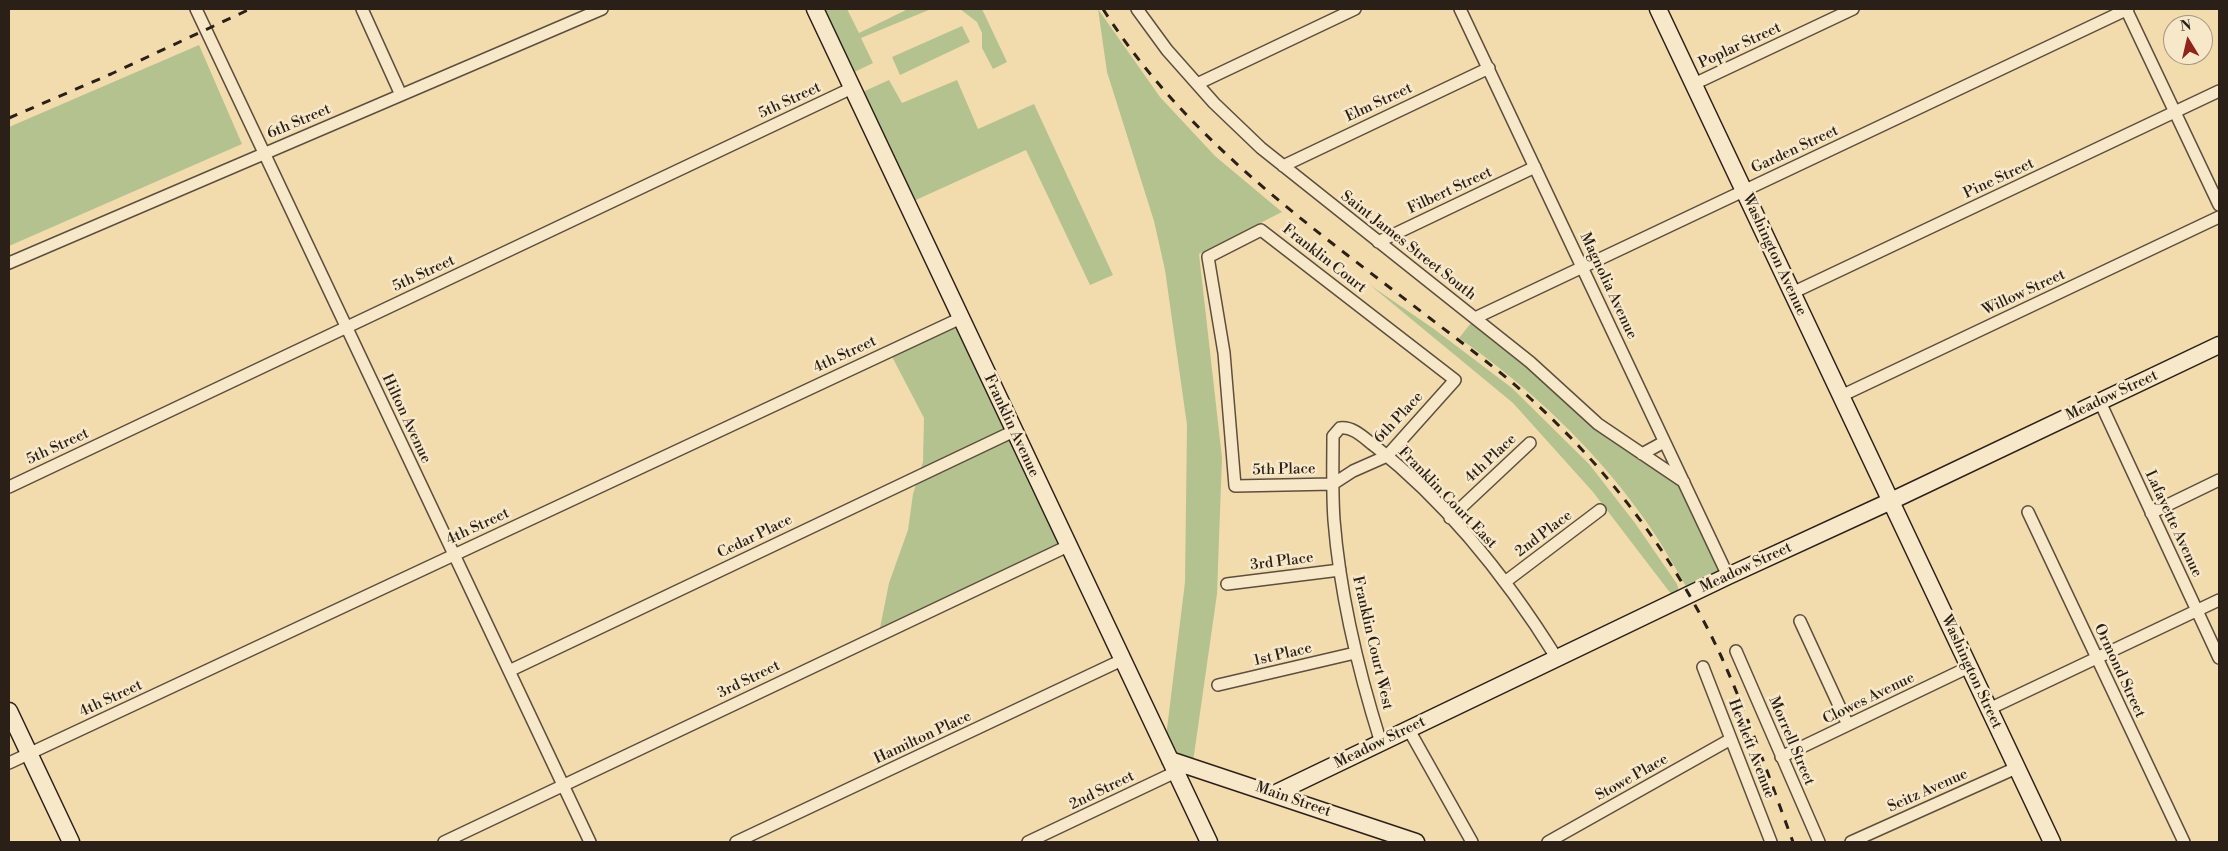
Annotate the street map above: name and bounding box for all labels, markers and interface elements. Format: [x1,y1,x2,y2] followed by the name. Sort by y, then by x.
[2163,15,2213,65] north arrow
[2179,16,2193,36] text: N
[1696,19,1784,73] street label: Poplar Street
[756,79,824,123] street label: 5th Street
[1343,80,1415,126] street label: Elm Street
[264,101,334,143] street label: 6th Street
[1749,122,1841,178] street label: Garden Street
[1961,155,2037,203] street label: Pine Street
[1405,164,1495,218] street label: Filbert Street
[1337,188,1479,304] street label: Saint James Street South
[1738,191,1810,319] street label: Washington Avenue
[1279,221,1369,297] street label: Franklin Court
[1575,230,1641,342] street label: Magnolia Avenue
[390,252,458,296] street label: 5th Street
[1980,266,2068,320] street label: Willow Street
[811,333,879,377] street label: 4th Street
[2063,367,2161,425] street label: Meadow Street
[377,371,435,467] street label: Hilton Avenue
[979,372,1043,480] street label: Franklin Avenue
[1371,388,1427,448] street label: 6th Place
[24,425,92,469] street label: 5th Street
[1462,431,1520,487] street label: 4th Place
[1394,443,1500,553] street label: Franklin Court East
[1252,460,1316,480] street label: 5th Place
[2140,468,2206,580] street label: Lafayette Avenue
[444,505,512,549] street label: 4th Street
[1512,507,1576,561] street label: 2nd Place
[715,511,795,563] street label: Cedar Place
[1697,539,1795,597] street label: Meadow Street
[1249,549,1315,575] street label: 3rd Place
[1348,574,1396,712] street label: Franklin Court West
[1937,612,2005,732] street label: Washington Street
[2089,621,2149,721] street label: Ormond Street
[1252,640,1314,670] street label: 1st Place
[715,657,783,703] street label: 3rd Street
[1820,669,1918,729] street label: Clowes Avenue
[77,677,145,721] street label: 4th Street
[1764,694,1818,788] street label: Morrell Street
[1724,697,1778,801] street label: Hewlett Avenue
[872,708,974,768] street label: Hamilton Place
[1331,713,1429,773] street label: Meadow Street
[1593,751,1671,805] street label: Stowe Place
[1885,765,1971,817] street label: Seitz Avenue
[1067,768,1137,814] street label: 2nd Street
[1253,779,1333,821] street label: Main Street

